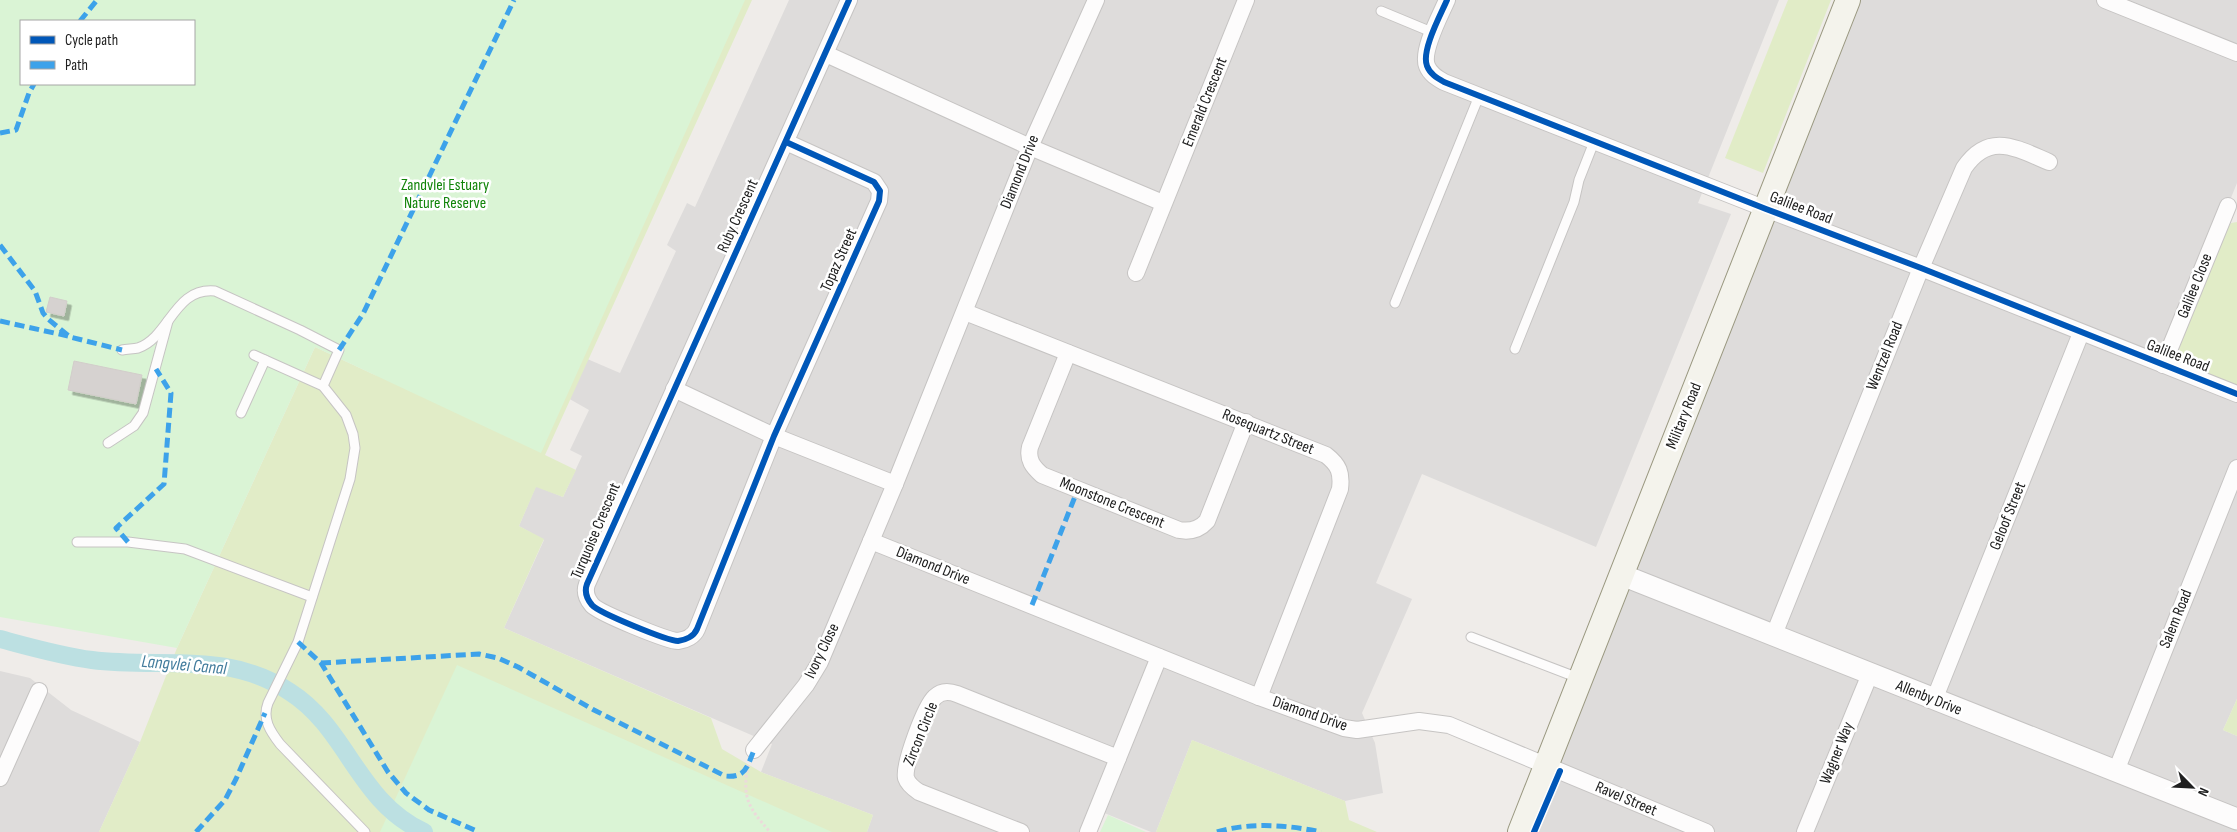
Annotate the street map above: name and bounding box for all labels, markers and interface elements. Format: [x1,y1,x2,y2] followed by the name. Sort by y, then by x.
[20,20,195,85] legend
[65,31,118,50] text: Cycle path
[1178,54,1232,150] street label: Emerald Crescent
[65,56,88,75] text: Path
[997,132,1043,212] street label: Diamond Drive
[401,176,489,213] park label: Zandvlei Estuary Nature Reserve
[713,176,763,256] street label: Ruby Crescent
[1767,187,1835,229] street label: Galilee Road
[817,225,861,294] street label: Topaz Street
[2173,251,2217,321] street label: Galilee Close
[1863,319,1907,393] street label: Wentzel Road
[2144,335,2212,377] street label: Galilee Road
[1662,380,1706,452] street label: Military Road
[1219,405,1317,459] street label: Rosequartz Street
[1057,473,1167,533] street label: Moonstone Crescent
[1986,479,2030,553] street label: Geloof Street
[567,480,625,582] street label: Turquoise Crescent
[893,543,973,589] street label: Diamond Drive
[2156,587,2196,651] street label: Salem Road
[801,620,843,682] street label: Ivory Close
[140,651,228,679] water label: Langvlei Canal
[1892,676,1965,720] street label: Allenby Drive
[1270,692,1350,736] street label: Diamond Drive
[900,699,942,769] street label: Zircon Circle
[1816,719,1858,787] street label: Wagner Way
[2167,762,2217,812] north arrow
[1592,778,1660,820] street label: Ravel Street
[2194,785,2213,799] text: N

